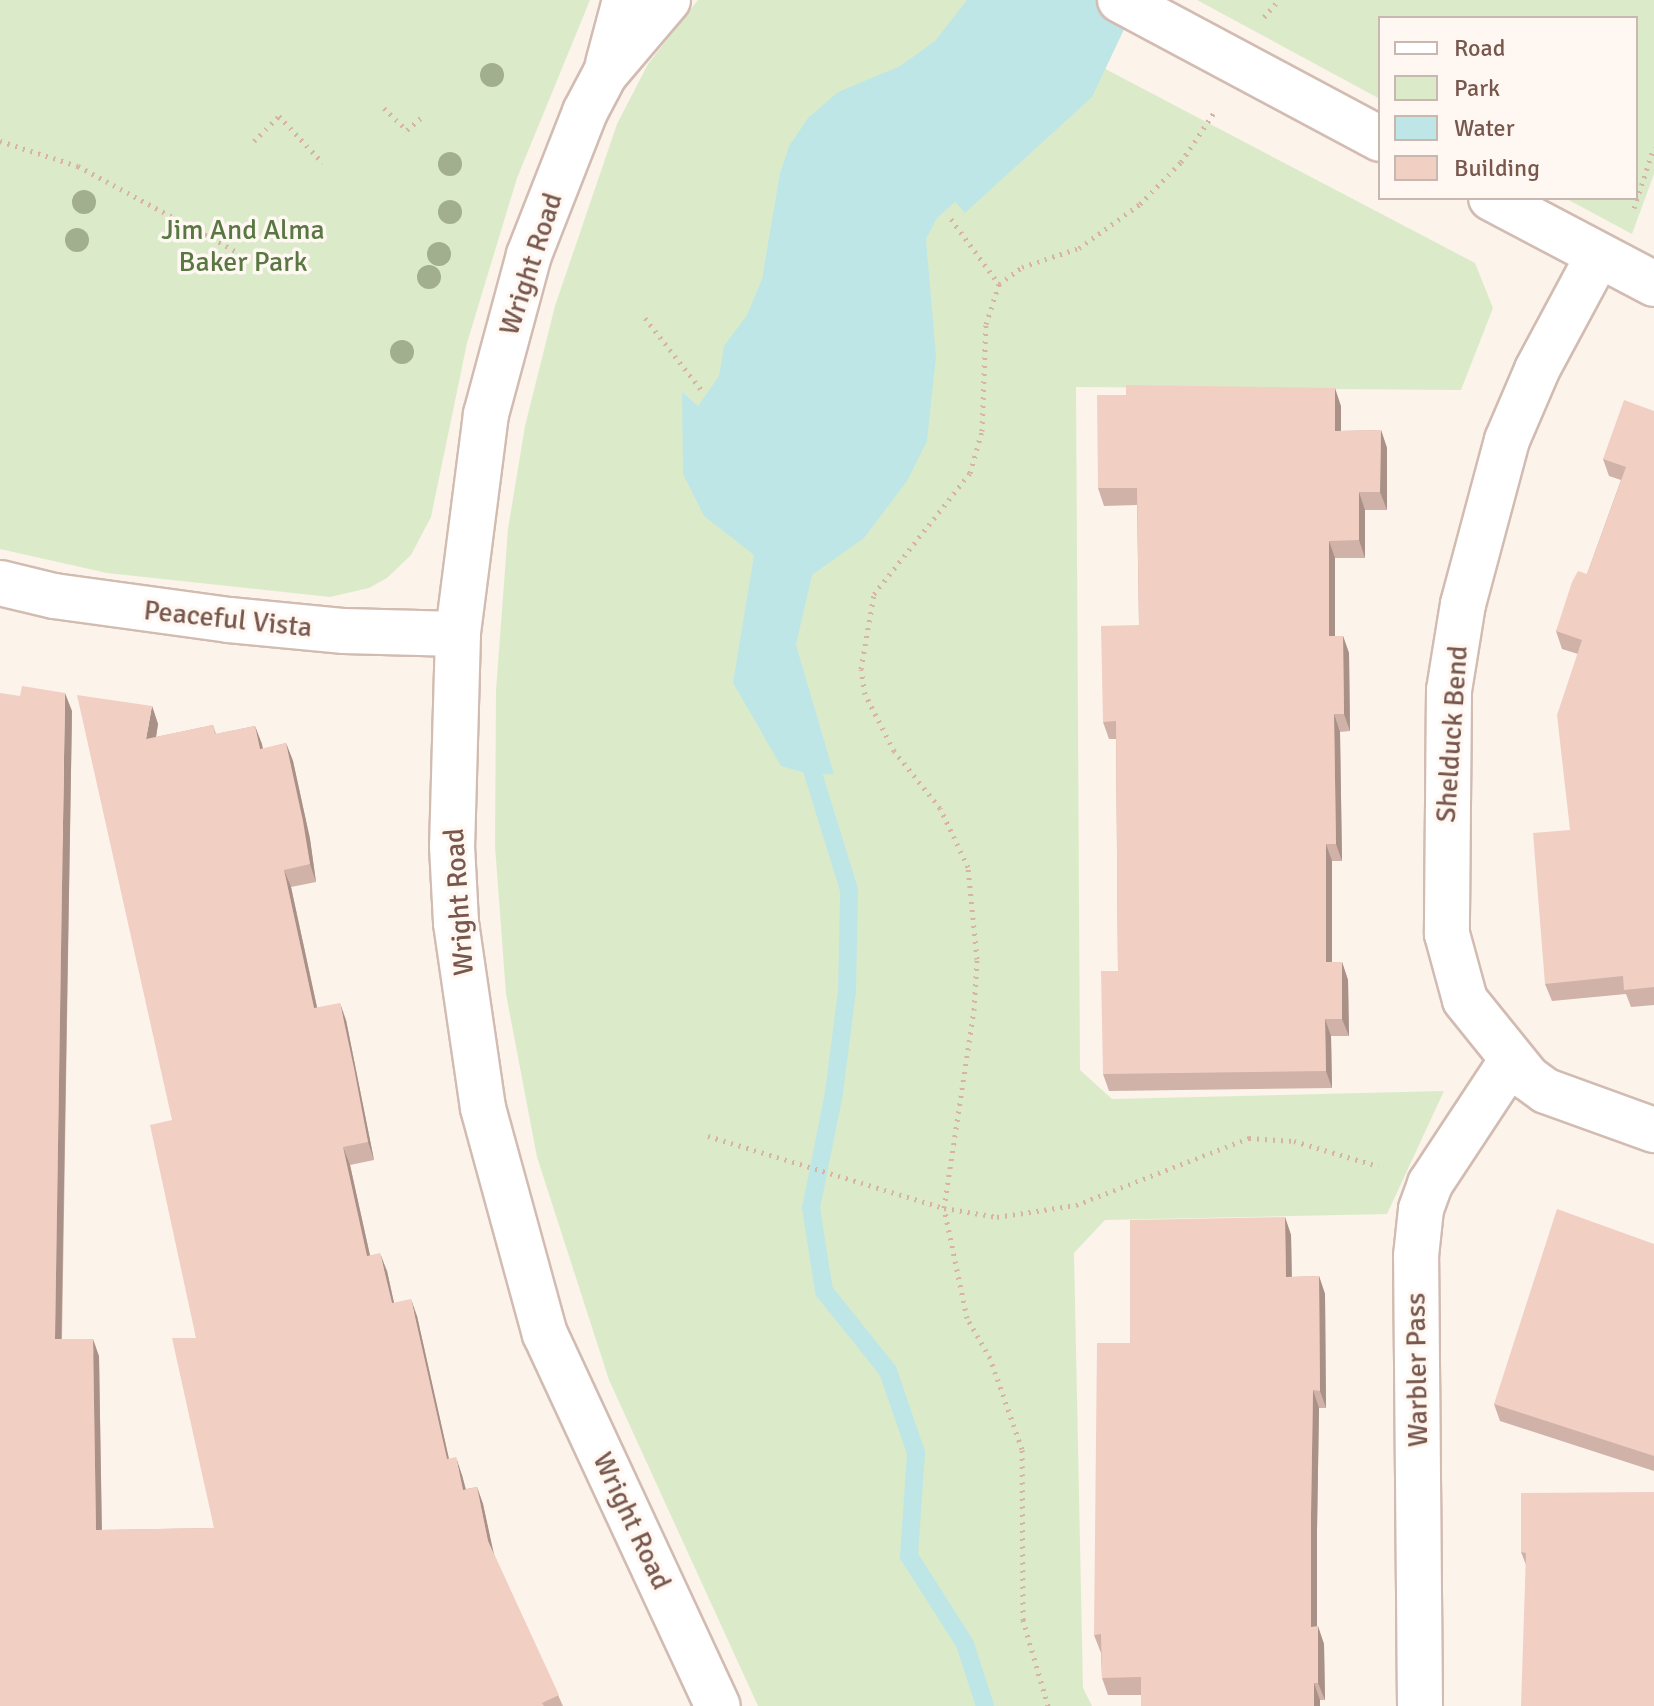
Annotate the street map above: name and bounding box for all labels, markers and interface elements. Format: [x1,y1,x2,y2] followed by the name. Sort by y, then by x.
[1378,16,1638,200] legend
[1454,33,1505,63] text: Road
[1454,73,1500,103] text: Park
[1454,113,1514,143] text: Water
[1454,153,1540,183] text: Building
[492,189,570,339] street label: Wright Road
[161,213,325,279] park label: Jim And Alma Baker Park
[142,593,314,645] street label: Peaceful Vista
[1429,644,1475,824] street label: Shelduck Bend
[437,827,481,977] street label: Wright Road
[1399,1293,1435,1447] street label: Warbler Pass
[586,1447,678,1595] street label: Wright Road

